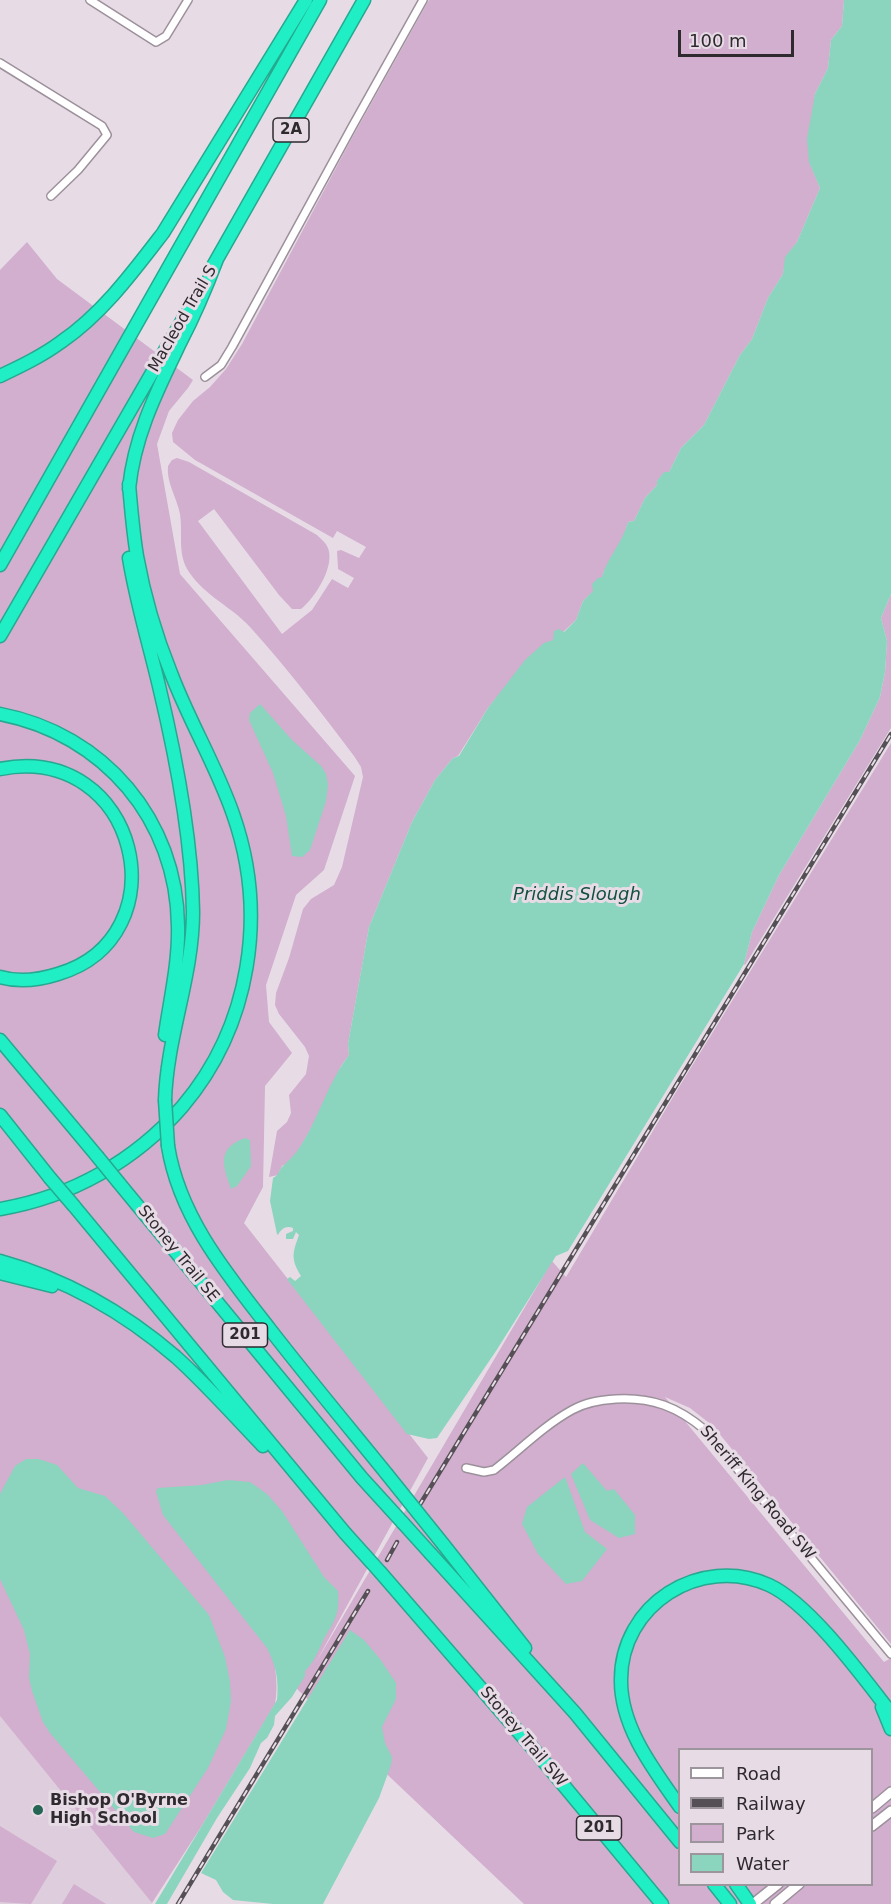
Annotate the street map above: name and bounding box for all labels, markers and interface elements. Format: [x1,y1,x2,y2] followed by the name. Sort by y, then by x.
[681,18,796,56] scale bar
[689,30,747,51] text: 100 m
[273,118,309,142] road number: 2A
[145,262,221,376] street label: Macleod Trail S
[513,884,641,906] water label: Priddis Slough
[133,1202,223,1306] street label: Stoney Trail SE
[222,1323,268,1347] road number: 201
[695,1422,819,1564] street label: Sheriff King Road SW
[476,1683,570,1791] street label: Stoney Trail SW
[678,1748,873,1886] legend
[736,1763,781,1784] text: Road
[50,1791,188,1829] place label: Bishop O'Byrne High School
[736,1793,806,1814] text: Railway
[31,1803,45,1817] marker: Bishop O'Byrne High School
[576,1816,622,1840] road number: 201
[736,1823,775,1844] text: Park
[736,1853,789,1874] text: Water

